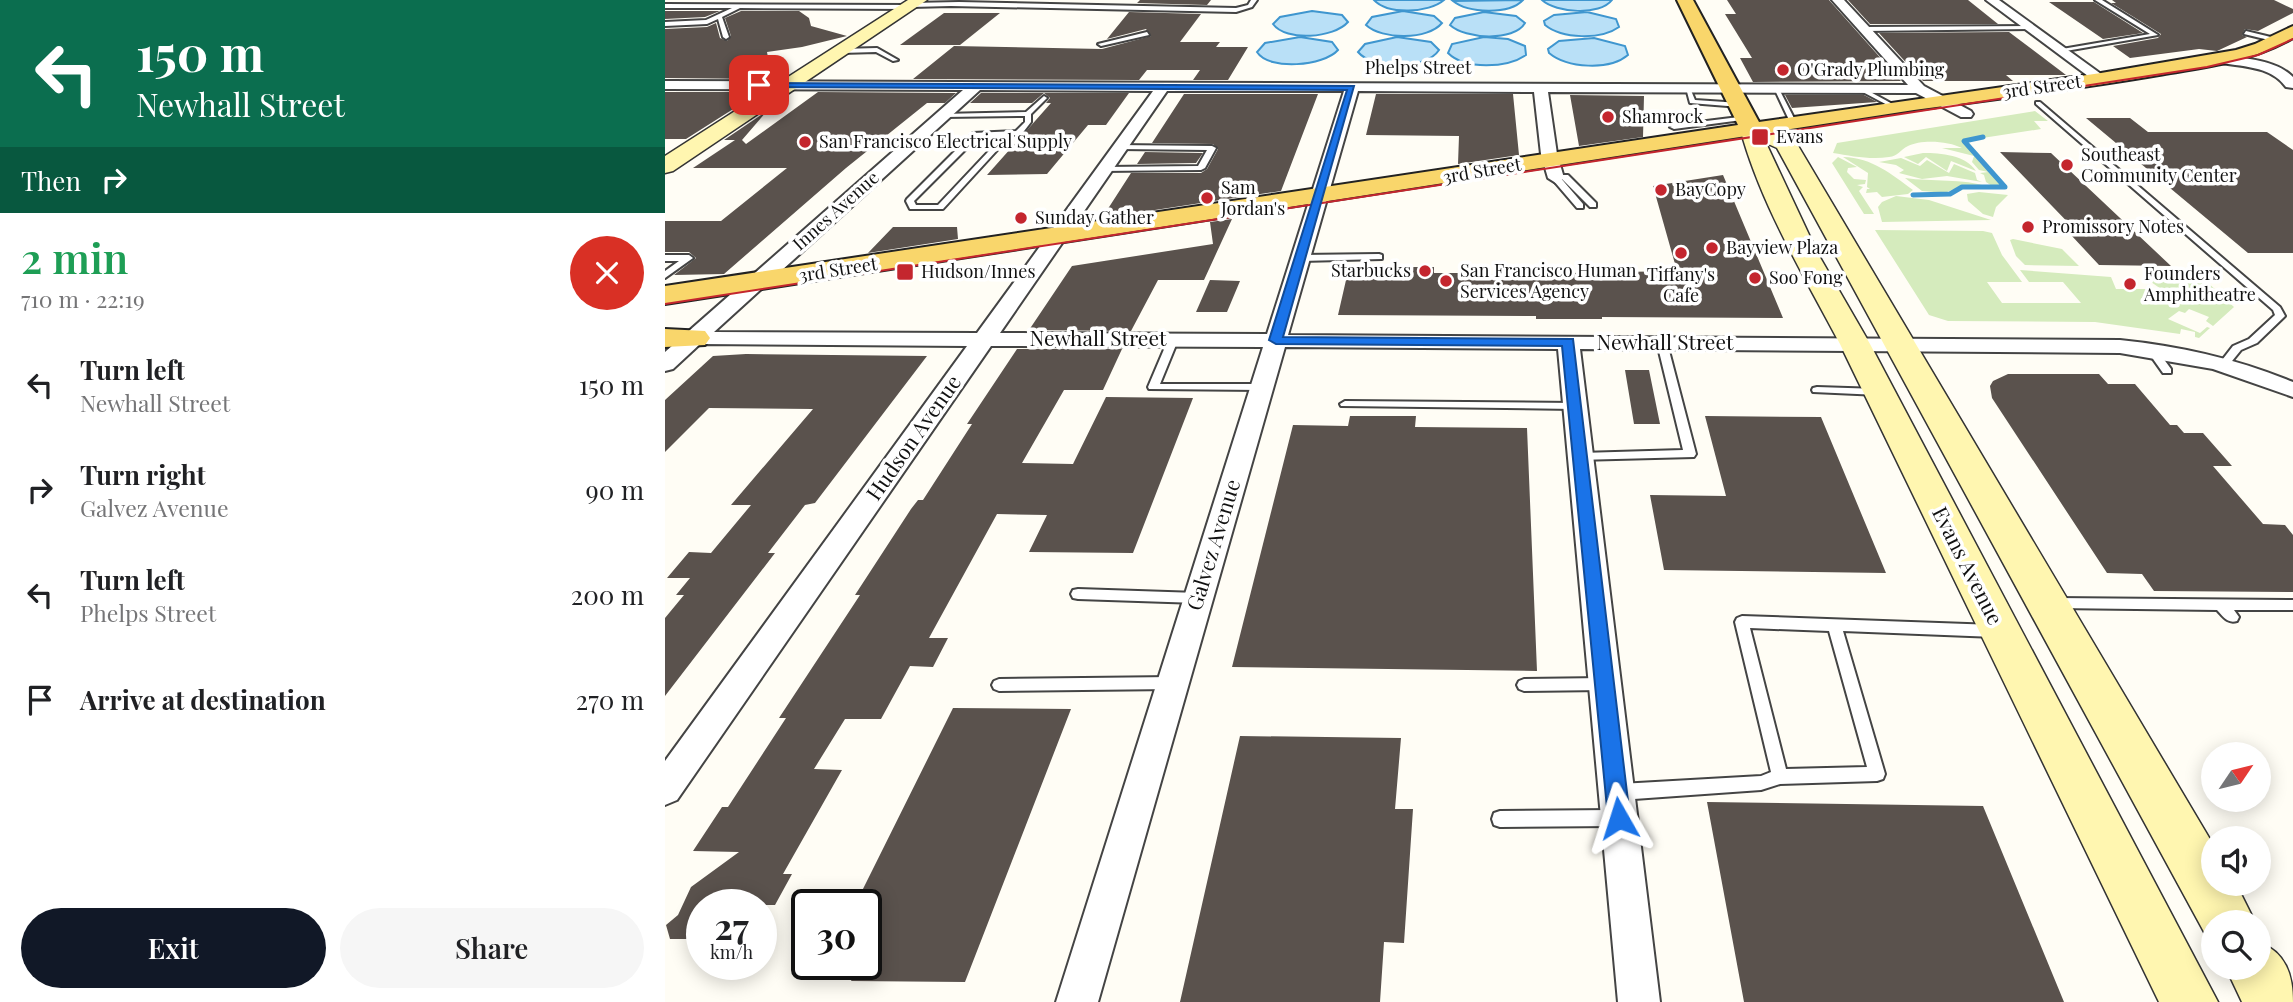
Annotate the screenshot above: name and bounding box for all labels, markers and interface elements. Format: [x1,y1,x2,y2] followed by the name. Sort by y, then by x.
[136,19,264,84] text: 150 m
[21,28,112,119] icon: left
[729,55,789,115] pin
[1365,55,1472,79] street label: Phelps Street
[1797,57,1945,81] place label: O'Grady Plumbing
[1775,62,1791,78] marker: O'Grady Plumbing
[740,66,778,104] icon: arrive
[2001,69,2083,103] street label: 3rd Street
[136,82,345,125] text: Newhall Street
[1622,104,1704,128] place label: Shamrock
[1600,109,1616,125] marker: Shamrock
[1776,124,1823,148] place label: Evans
[1750,127,1770,147] marker: Evans
[819,129,1072,153] place label: San Francisco Electrical Supply
[797,134,813,150] marker: San Francisco Electrical Supply
[2081,142,2237,187] place label: Southeast Community Center
[1441,151,1523,189] street label: 3rd Street
[2059,157,2075,173] marker: Southeast Community Center
[95,161,133,199] icon: right
[21,163,81,198] text: Then
[787,165,884,255] street label: Innes Avenue
[1220,175,1285,220] place label: Sam Jordan's
[1675,177,1746,201] place label: BayCopy
[1653,182,1669,198] marker: BayCopy
[1199,190,1215,206] marker: Sam Jordan's
[1035,205,1154,229] place label: Sunday Gather
[1013,210,1029,226] marker: Sunday Gather
[2042,214,2184,238] place label: Promissory Notes
[2020,219,2036,235] marker: Promissory Notes
[21,229,128,285] text: 2 min
[1726,235,1838,259] place label: Bayview Plaza
[570,236,644,310] button: close
[1704,240,1720,256] marker: Bayview Plaza
[1673,245,1689,261] marker: Tiffany's Cafe
[797,251,879,287] street label: 3rd Street
[1331,258,1411,282] place label: Starbucks
[1460,258,1637,303] place label: San Francisco Human Services Agency
[921,259,1035,283] place label: Hudson/Innes
[2143,261,2256,306] place label: Founders Amphitheatre
[895,262,915,282] marker: Hudson/Innes
[1647,262,1715,307] place label: Tiffany's Cafe
[1417,263,1433,279] marker: Starbucks
[1769,265,1843,289] place label: Soo Fong
[1747,270,1763,286] marker: Soo Fong
[1438,273,1454,289] marker: San Francisco Human Services Agency
[2122,276,2138,292] marker: Founders Amphitheatre
[21,283,145,314] text: 710 m · 22:19
[1029,323,1167,351] street label: Newhall Street
[1596,327,1734,355] street label: Newhall Street
[80,352,185,387] text: Turn left
[21,366,59,404] icon: left
[579,367,644,402] text: 150 m
[859,368,966,505] street label: Hudson Avenue
[80,387,230,418] text: Newhall Street
[80,457,206,492] text: Turn right
[21,471,59,509] icon: right
[586,472,644,507] text: 90 m
[1179,475,1245,613] street label: Galvez Avenue
[80,492,229,523] text: Galvez Avenue
[1927,501,2011,629] street label: Evans Avenue
[80,562,185,597] text: Turn left
[21,576,59,614] icon: left
[571,577,644,612] text: 200 m
[80,597,216,628] text: Phelps Street
[21,681,59,719] icon: arrive
[80,682,326,717] text: Arrive at destination
[576,682,644,717] text: 270 m
[2201,742,2271,812] north arrow
[2201,742,2271,980] map controls
[1582,781,1656,855] position arrow
[2201,826,2271,896] button: sound
[791,889,882,980] speed limit sign: 30
[714,902,749,949] text: 27
[21,908,326,988] button: Exit
[340,908,644,988] button: Share
[2201,910,2271,980] button: search
[710,940,753,964] text: km/h

